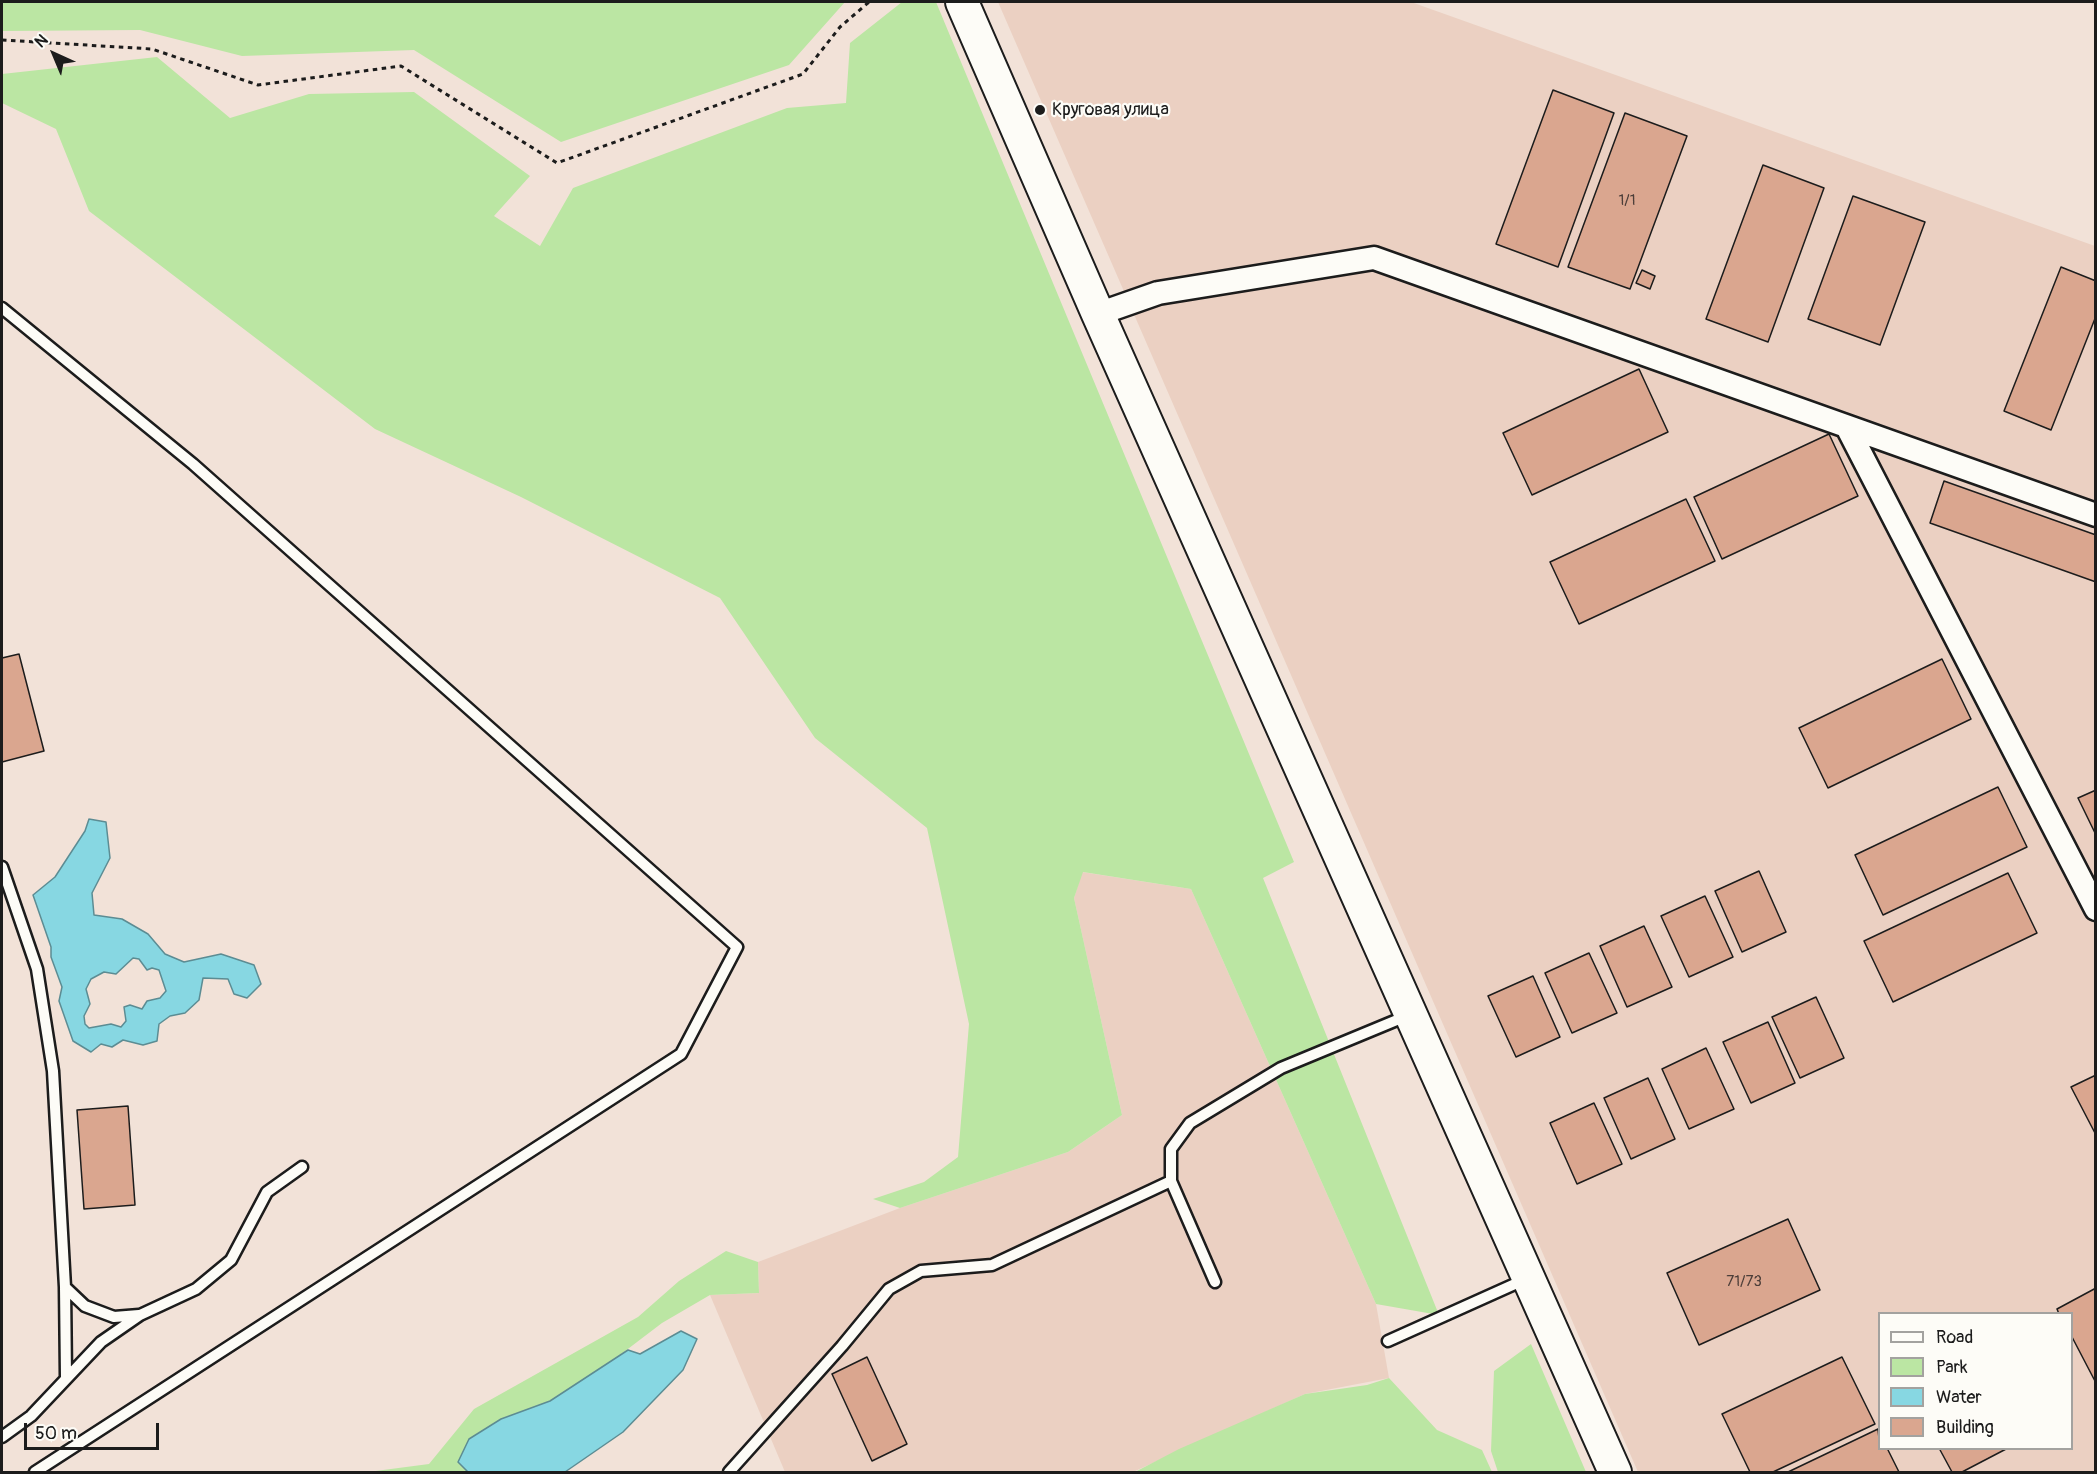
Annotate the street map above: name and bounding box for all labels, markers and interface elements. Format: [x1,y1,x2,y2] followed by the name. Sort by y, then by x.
[24,24,84,84] north arrow
[31,30,52,52] text: N
[1052,99,1169,121] place label: Круговая улица
[1033,103,1047,117] marker: Круговая улица
[1618,192,1636,210] house number: 1/1
[1726,1273,1762,1291] house number: 71/73
[1878,1312,2073,1450] legend
[1936,1326,1973,1349] text: Road
[1936,1356,1968,1379] text: Park
[1936,1386,1982,1409] text: Water
[27,1411,162,1449] scale bar
[1936,1416,1994,1439] text: Building
[35,1422,77,1445] text: 50 m

